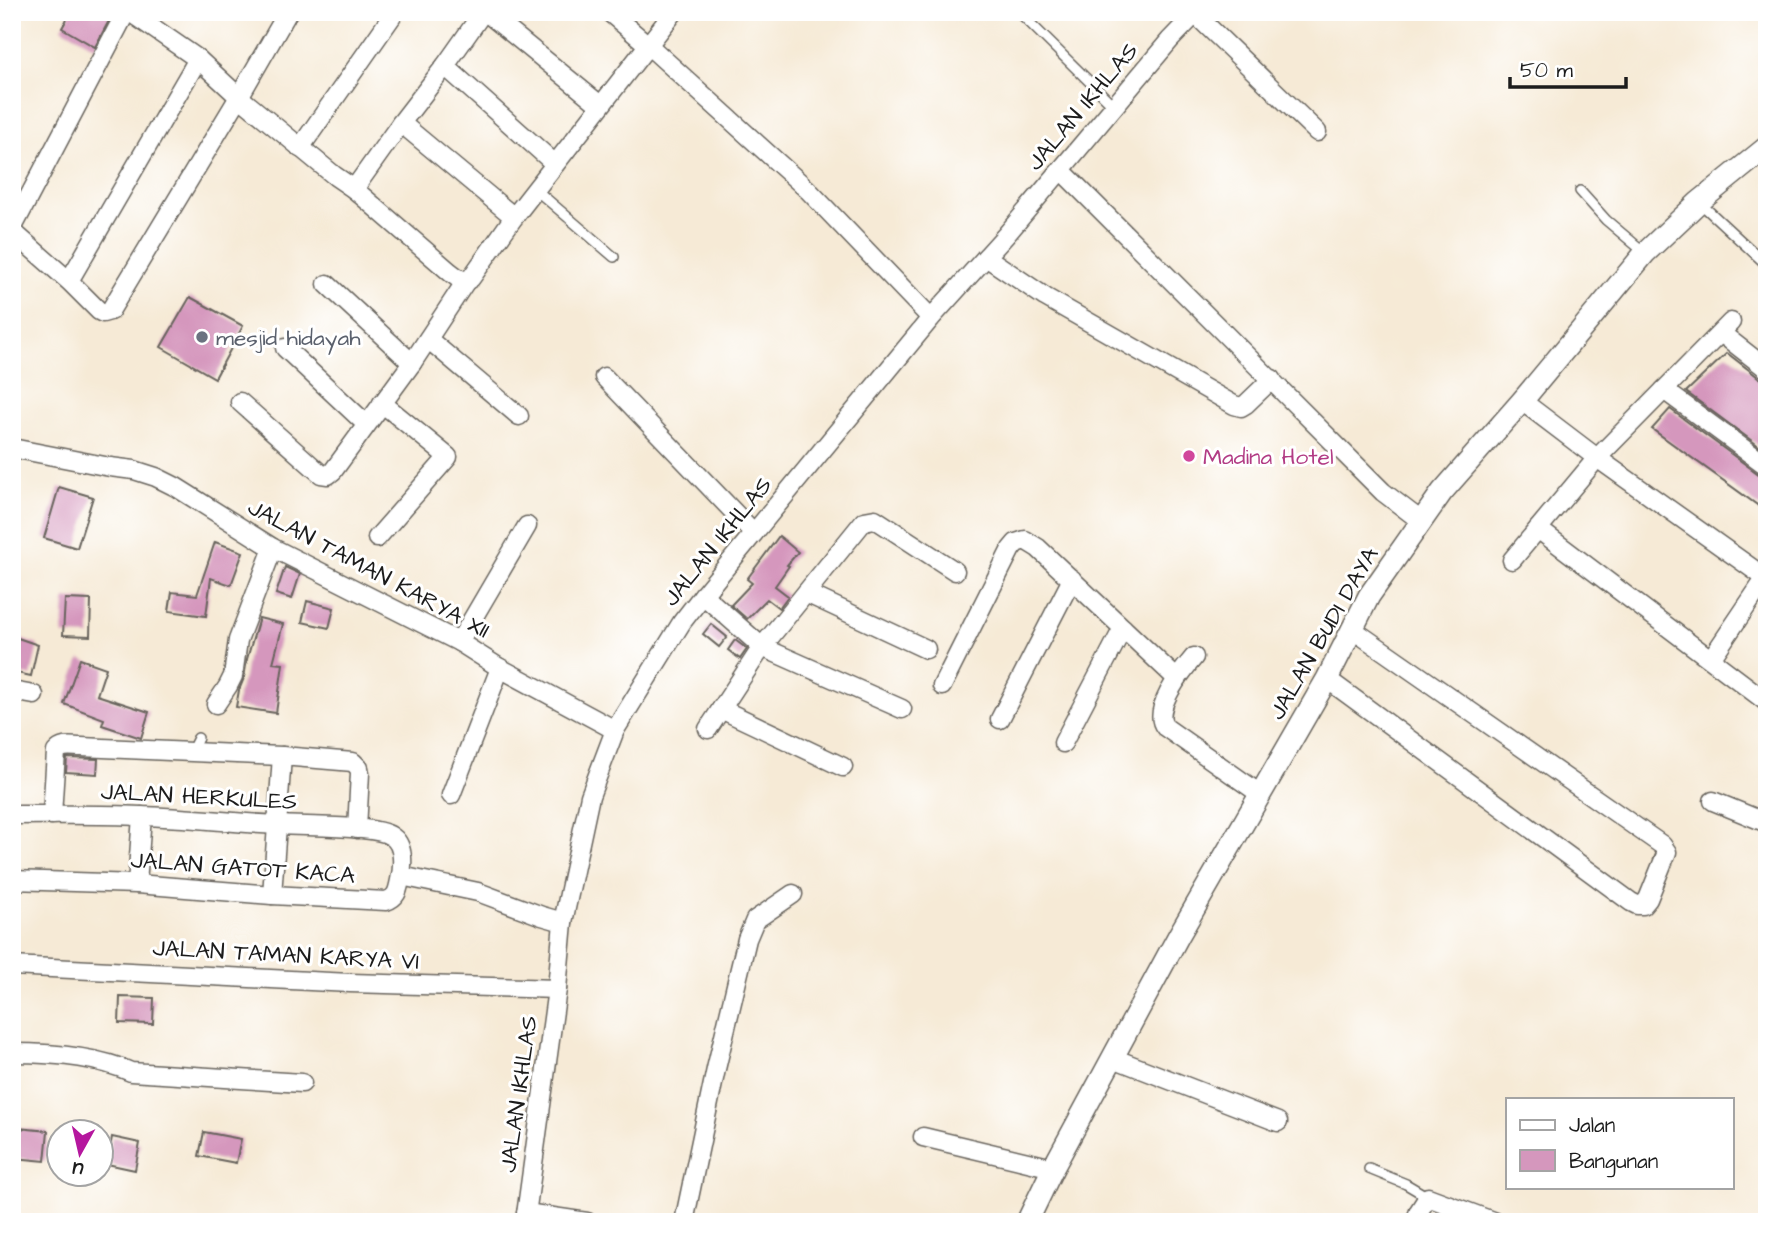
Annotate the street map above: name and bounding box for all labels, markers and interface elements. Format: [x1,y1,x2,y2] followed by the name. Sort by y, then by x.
[1020,36,1146,177] street label: JALAN IKHLAS
[1510,46,1625,90] scale bar
[1520,56,1574,85] text: 50 m
[216,322,361,355] place label: mesjid hidayah
[194,329,210,345] marker: mesjid hidayah
[1203,441,1334,473] place label: Madina Hotel
[1181,448,1197,464] marker: Madina Hotel
[656,470,780,613] street label: JALAN IKHLAS
[242,491,495,646] street label: JALAN TAMAN KARYA XII
[1261,541,1387,726] street label: JALAN BUDI DAYA
[100,776,298,818] street label: JALAN HERKULES
[130,844,356,892] street label: JALAN GATOT KACA
[152,932,420,978] street label: JALAN TAMAN KARYA VI
[492,1013,546,1175] street label: JALAN IKHLAS
[1506,1098,1734,1188] legend
[1569,1111,1615,1140] text: Jalan
[46,1118,116,1188] north arrow
[1569,1147,1658,1178] text: Bangunan
[70,1154,85,1182] text: U

